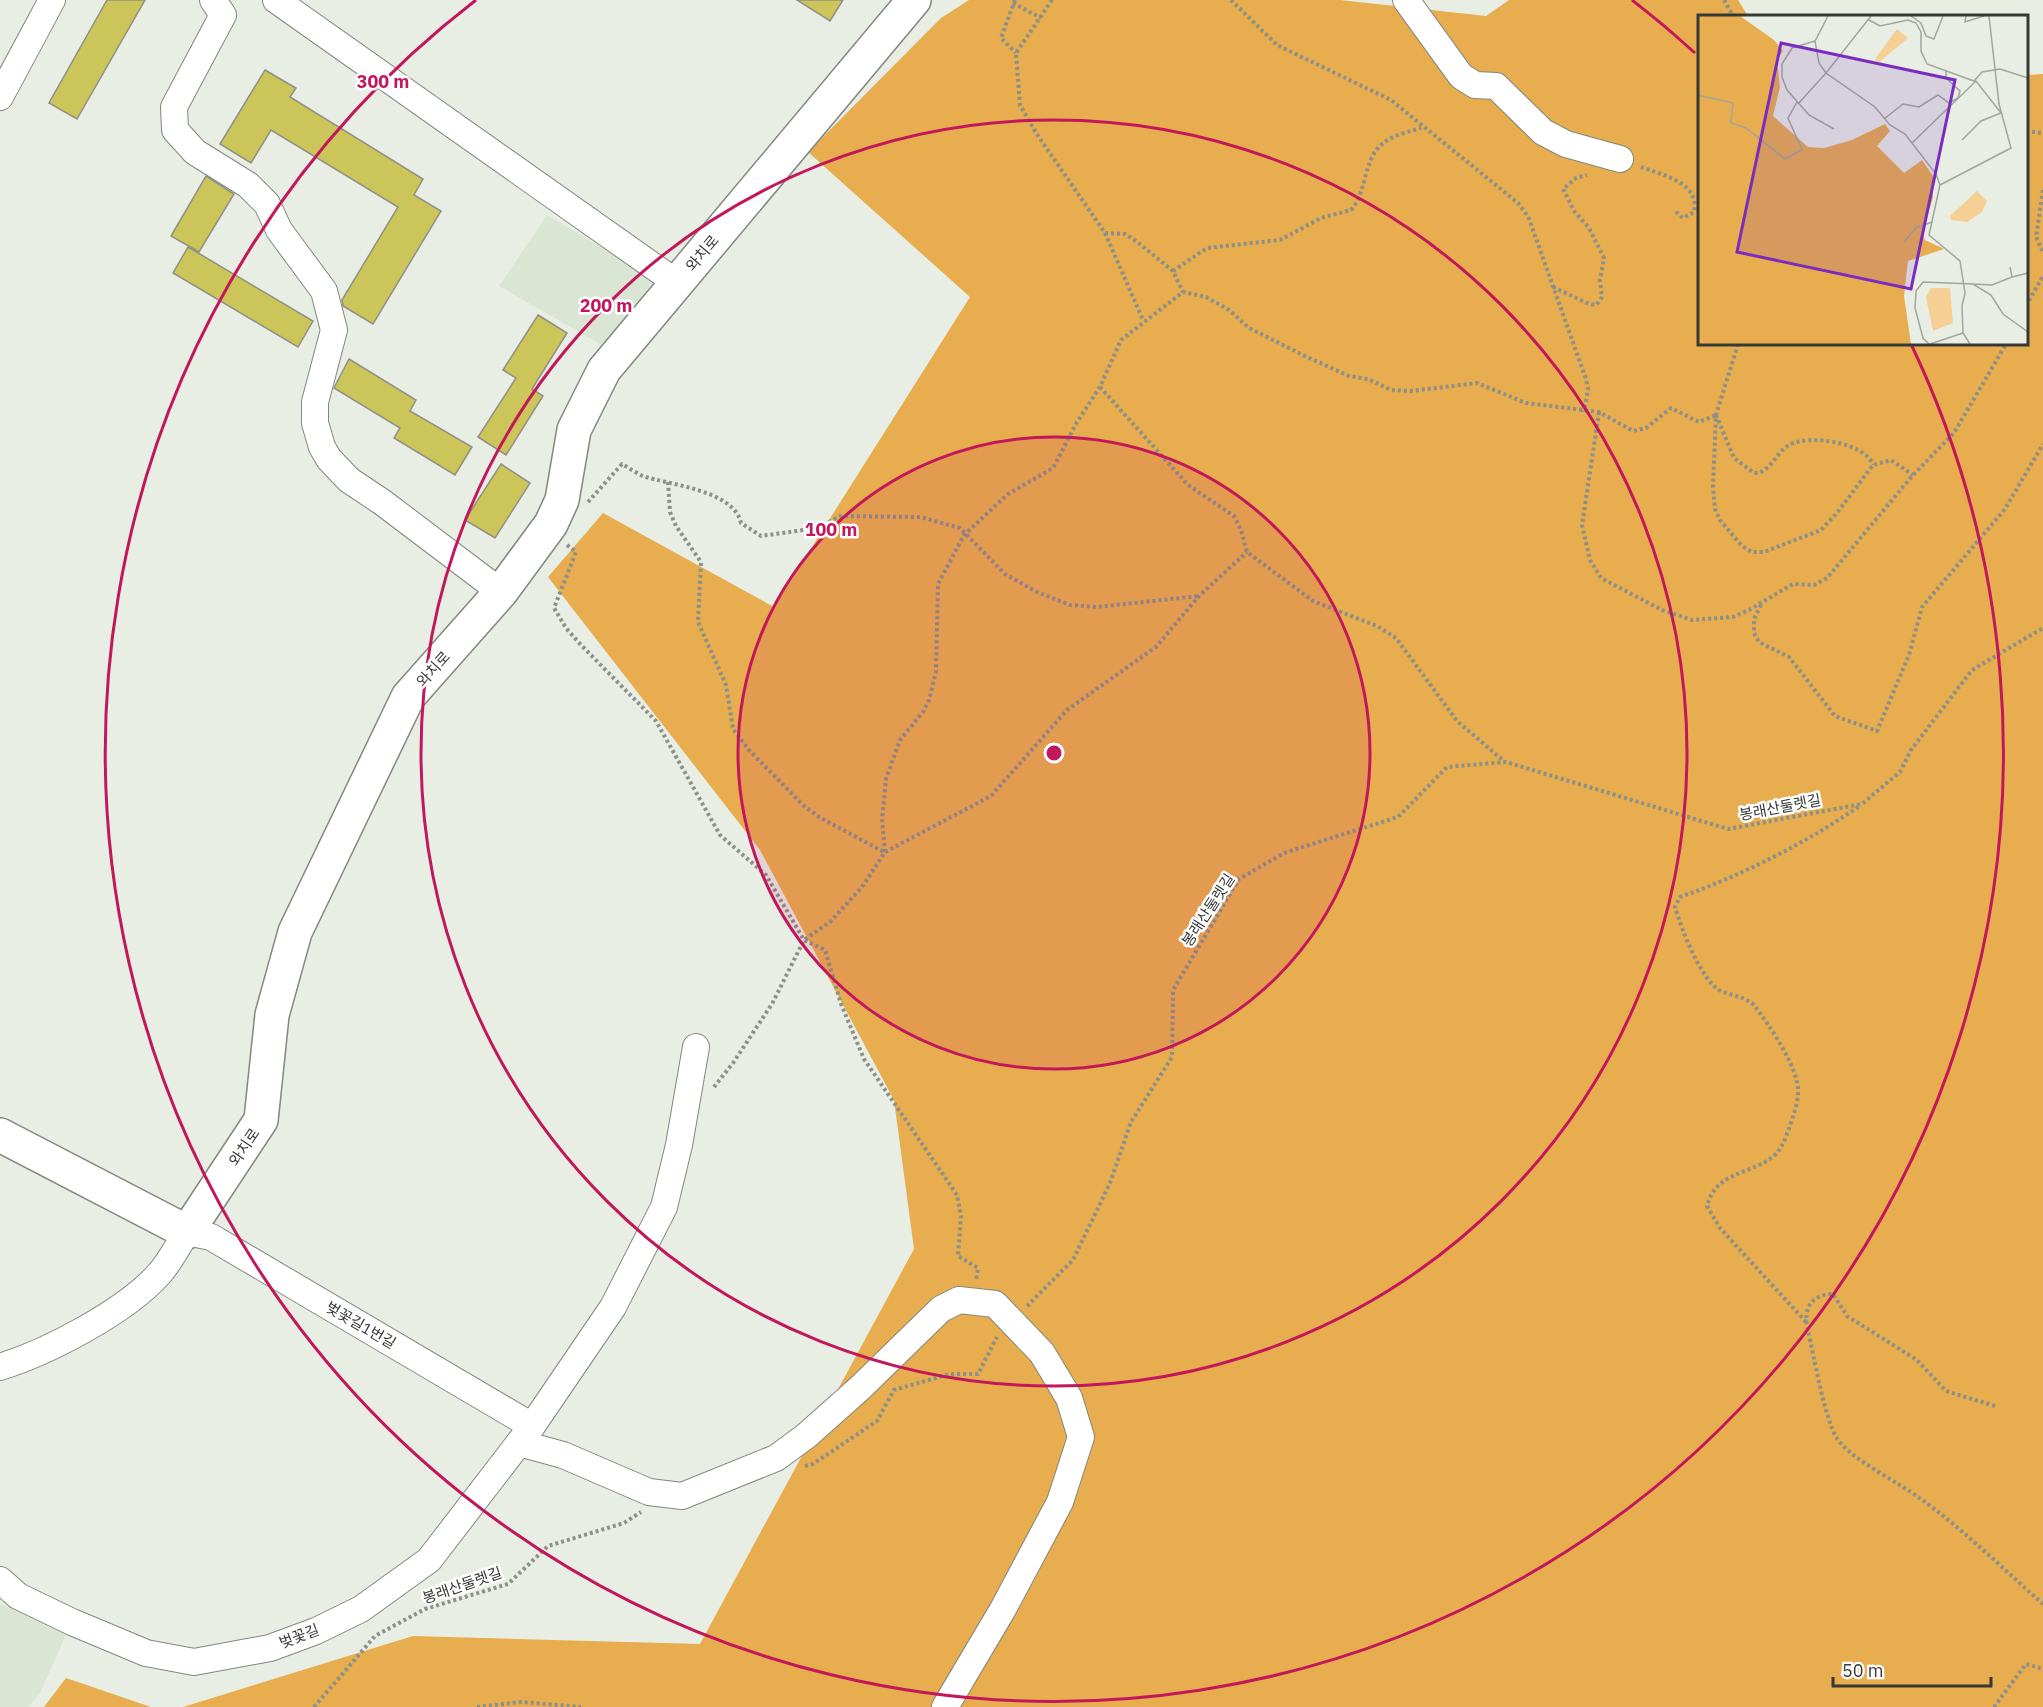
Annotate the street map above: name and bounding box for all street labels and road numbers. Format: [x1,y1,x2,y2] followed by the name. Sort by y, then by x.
[681,231,723,275] street label: 와치로
[412,647,454,691] street label: 와치로
[1738,790,1822,824] street label: 봉래산둘렛길
[1177,870,1239,950] street label: 봉래산둘렛길
[225,1125,263,1169] street label: 와치로
[322,1297,400,1353] street label: 벚꽃길1번길
[420,1563,504,1607] street label: 봉래산둘렛길
[276,1620,322,1652] street label: 벚꽃길

